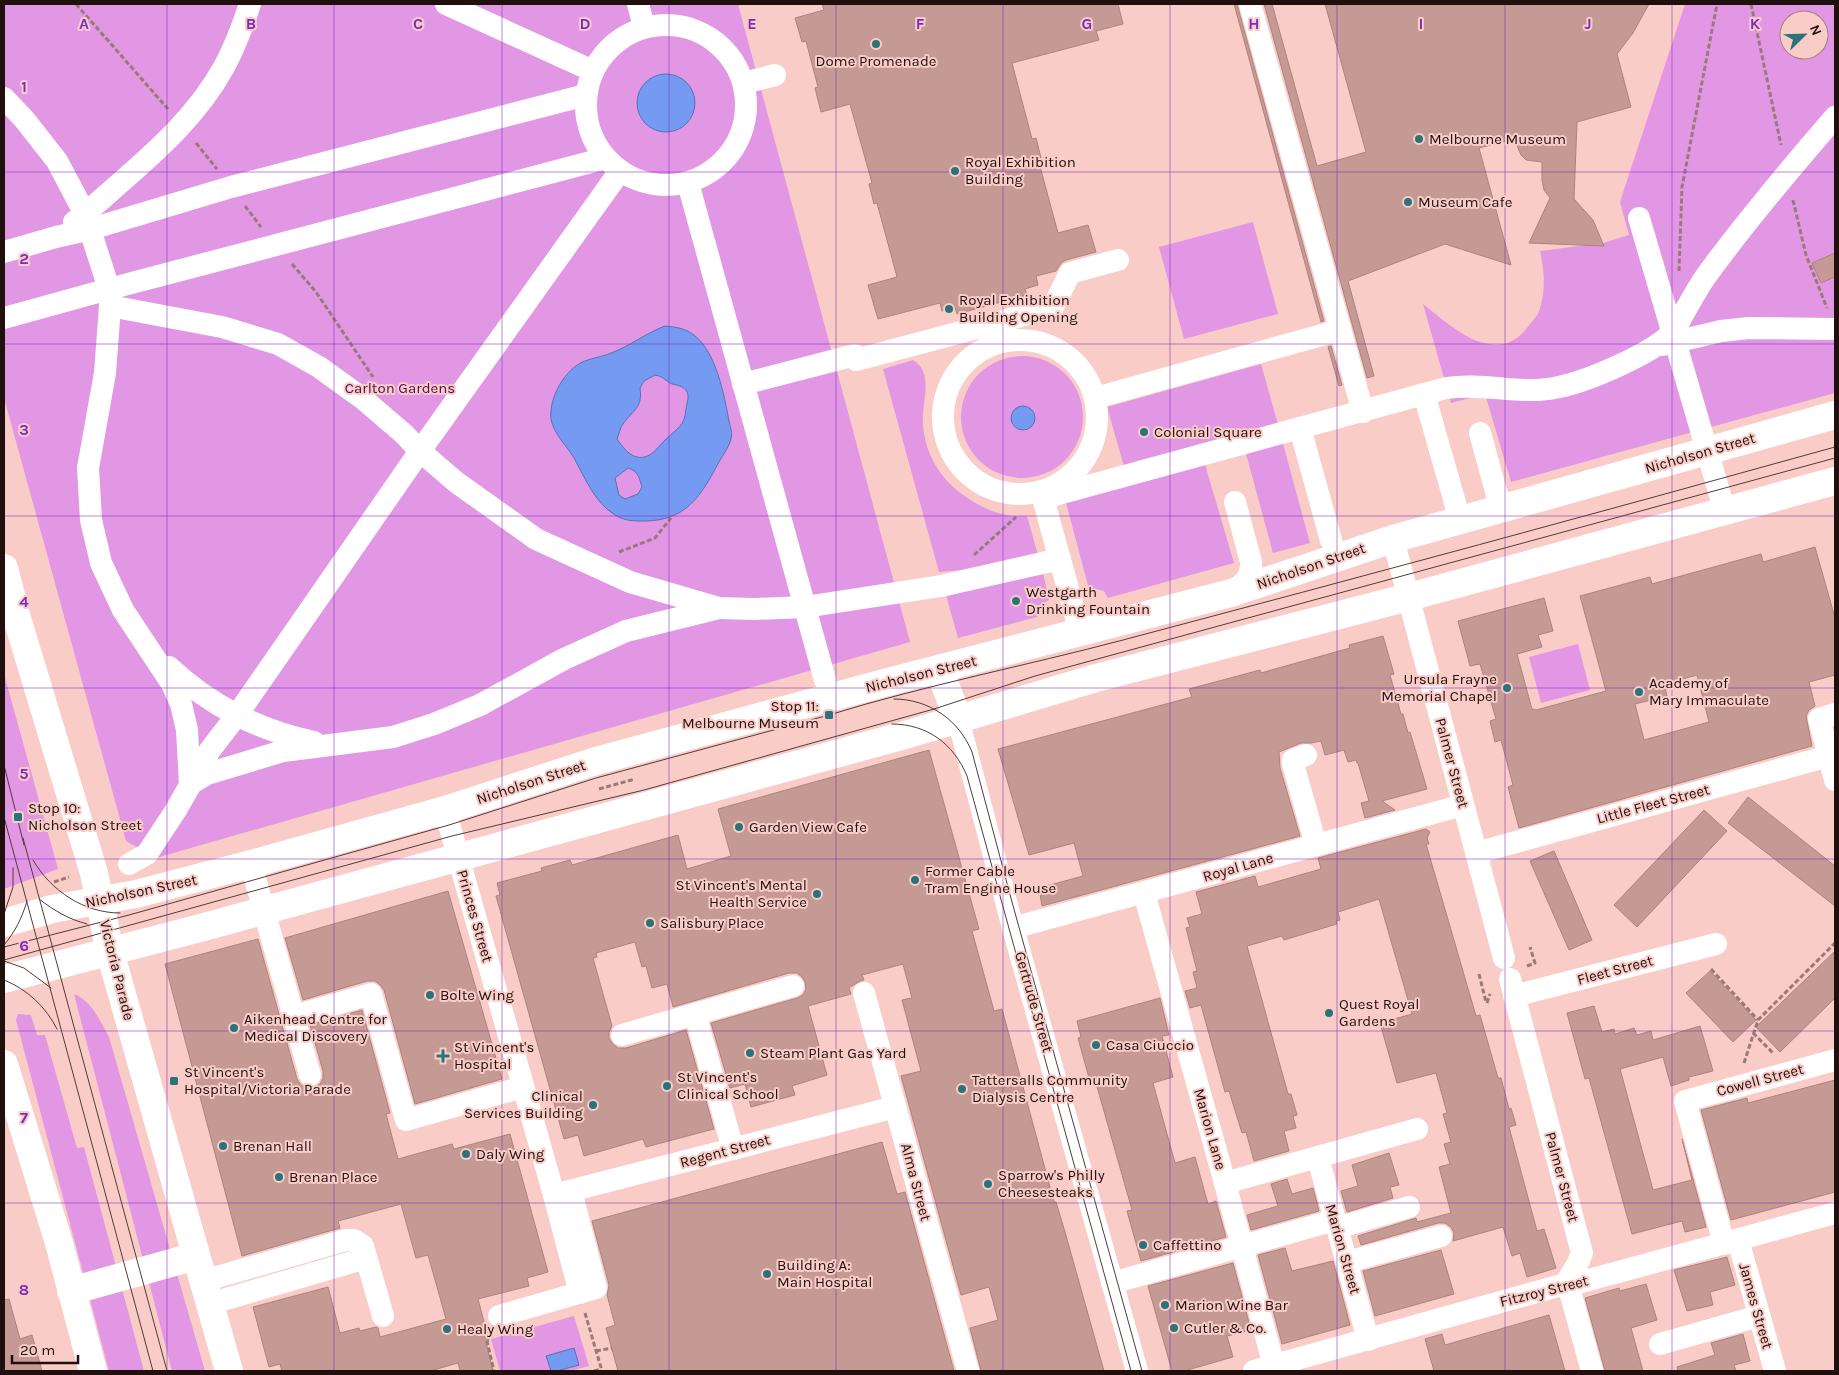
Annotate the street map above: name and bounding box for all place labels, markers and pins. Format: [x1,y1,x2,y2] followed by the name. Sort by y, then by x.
[870,38,882,50] marker: Dome Promenade
[816,52,936,70] place label: Dome Promenade
[1429,130,1566,148] place label: Melbourne Museum
[1413,133,1425,145] marker: Melbourne Museum
[965,153,1076,188] place label: Royal Exhibition Building
[949,165,961,177] marker: Royal Exhibition Building
[1418,193,1512,211] place label: Museum Cafe
[1402,196,1414,208] marker: Museum Cafe
[959,291,1078,326] place label: Royal Exhibition Building Opening
[943,303,955,315] marker: Royal Exhibition Building Opening
[1154,423,1262,441] place label: Colonial Square
[1138,426,1150,438] marker: Colonial Square
[1026,583,1150,618] place label: Westgarth Drinking Fountain
[1010,595,1022,607] marker: Westgarth Drinking Fountain
[1381,670,1497,705] place label: Ursula Frayne Memorial Chapel
[1649,674,1769,709] place label: Academy of Mary Immaculate
[1501,682,1513,694] marker: Ursula Frayne Memorial Chapel
[1633,686,1645,698] marker: Academy of Mary Immaculate
[682,697,819,732] place label: Stop 11: Melbourne Museum
[823,709,835,721] marker: Stop 11: Melbourne Museum
[28,799,142,834] place label: Stop 10: Nicholson Street
[12,811,24,823] marker: Stop 10: Nicholson Street
[749,818,867,836] place label: Garden View Cafe
[733,821,745,833] marker: Garden View Cafe
[925,862,1056,897] place label: Former Cable Tram Engine House
[909,874,921,886] marker: Former Cable Tram Engine House
[676,876,807,911] place label: St Vincent's Mental Health Service
[811,888,823,900] marker: St Vincent's Mental Health Service
[660,914,764,932] place label: Salisbury Place
[644,917,656,929] marker: Salisbury Place
[440,986,515,1004] place label: Bolte Wing
[424,989,436,1001] marker: Bolte Wing
[1339,995,1419,1030] place label: Quest Royal Gardens
[1323,1007,1335,1019] marker: Quest Royal Gardens
[244,1010,387,1045] place label: Aikenhead Centre for Medical Discovery
[228,1022,240,1034] marker: Aikenhead Centre for Medical Discovery
[1106,1036,1194,1054] place label: Casa Ciuccio
[454,1038,534,1073] place label: St Vincent's Hospital
[1090,1039,1102,1051] marker: Casa Ciuccio
[760,1044,907,1062] place label: Steam Plant Gas Yard
[744,1047,756,1059] marker: Steam Plant Gas Yard
[436,1049,450,1063] marker: St Vincent's Hospital
[184,1063,351,1098] place label: St Vincent's Hospital/Victoria Parade
[677,1068,779,1103] place label: St Vincent's Clinical School
[972,1071,1128,1106] place label: Tattersalls Community Dialysis Centre
[168,1075,180,1087] marker: St Vincent's Hospital/Victoria Parade
[661,1080,673,1092] marker: St Vincent's Clinical School
[956,1083,968,1095] marker: Tattersalls Community Dialysis Centre
[464,1087,584,1122] place label: Clinical Services Building
[587,1099,599,1111] marker: Clinical Services Building
[233,1137,312,1155] place label: Brenan Hall
[217,1140,229,1152] marker: Brenan Hall
[476,1145,545,1163] place label: Daly Wing
[460,1148,472,1160] marker: Daly Wing
[998,1166,1105,1201] place label: Sparrow's Philly Cheesesteaks
[289,1168,378,1186] place label: Brenan Place
[273,1171,285,1183] marker: Brenan Place
[982,1178,994,1190] marker: Sparrow's Philly Cheesesteaks
[1153,1236,1221,1254] place label: Caffettino
[1137,1239,1149,1251] marker: Caffettino
[777,1256,873,1291] place label: Building A: Main Hospital
[761,1268,773,1280] marker: Building A: Main Hospital
[1175,1296,1288,1314] place label: Marion Wine Bar
[1159,1299,1171,1311] marker: Marion Wine Bar
[1184,1319,1266,1337] place label: Cutler & Co.
[457,1320,534,1338] place label: Healy Wing
[1168,1322,1180,1334] marker: Cutler & Co.
[441,1323,453,1335] marker: Healy Wing

